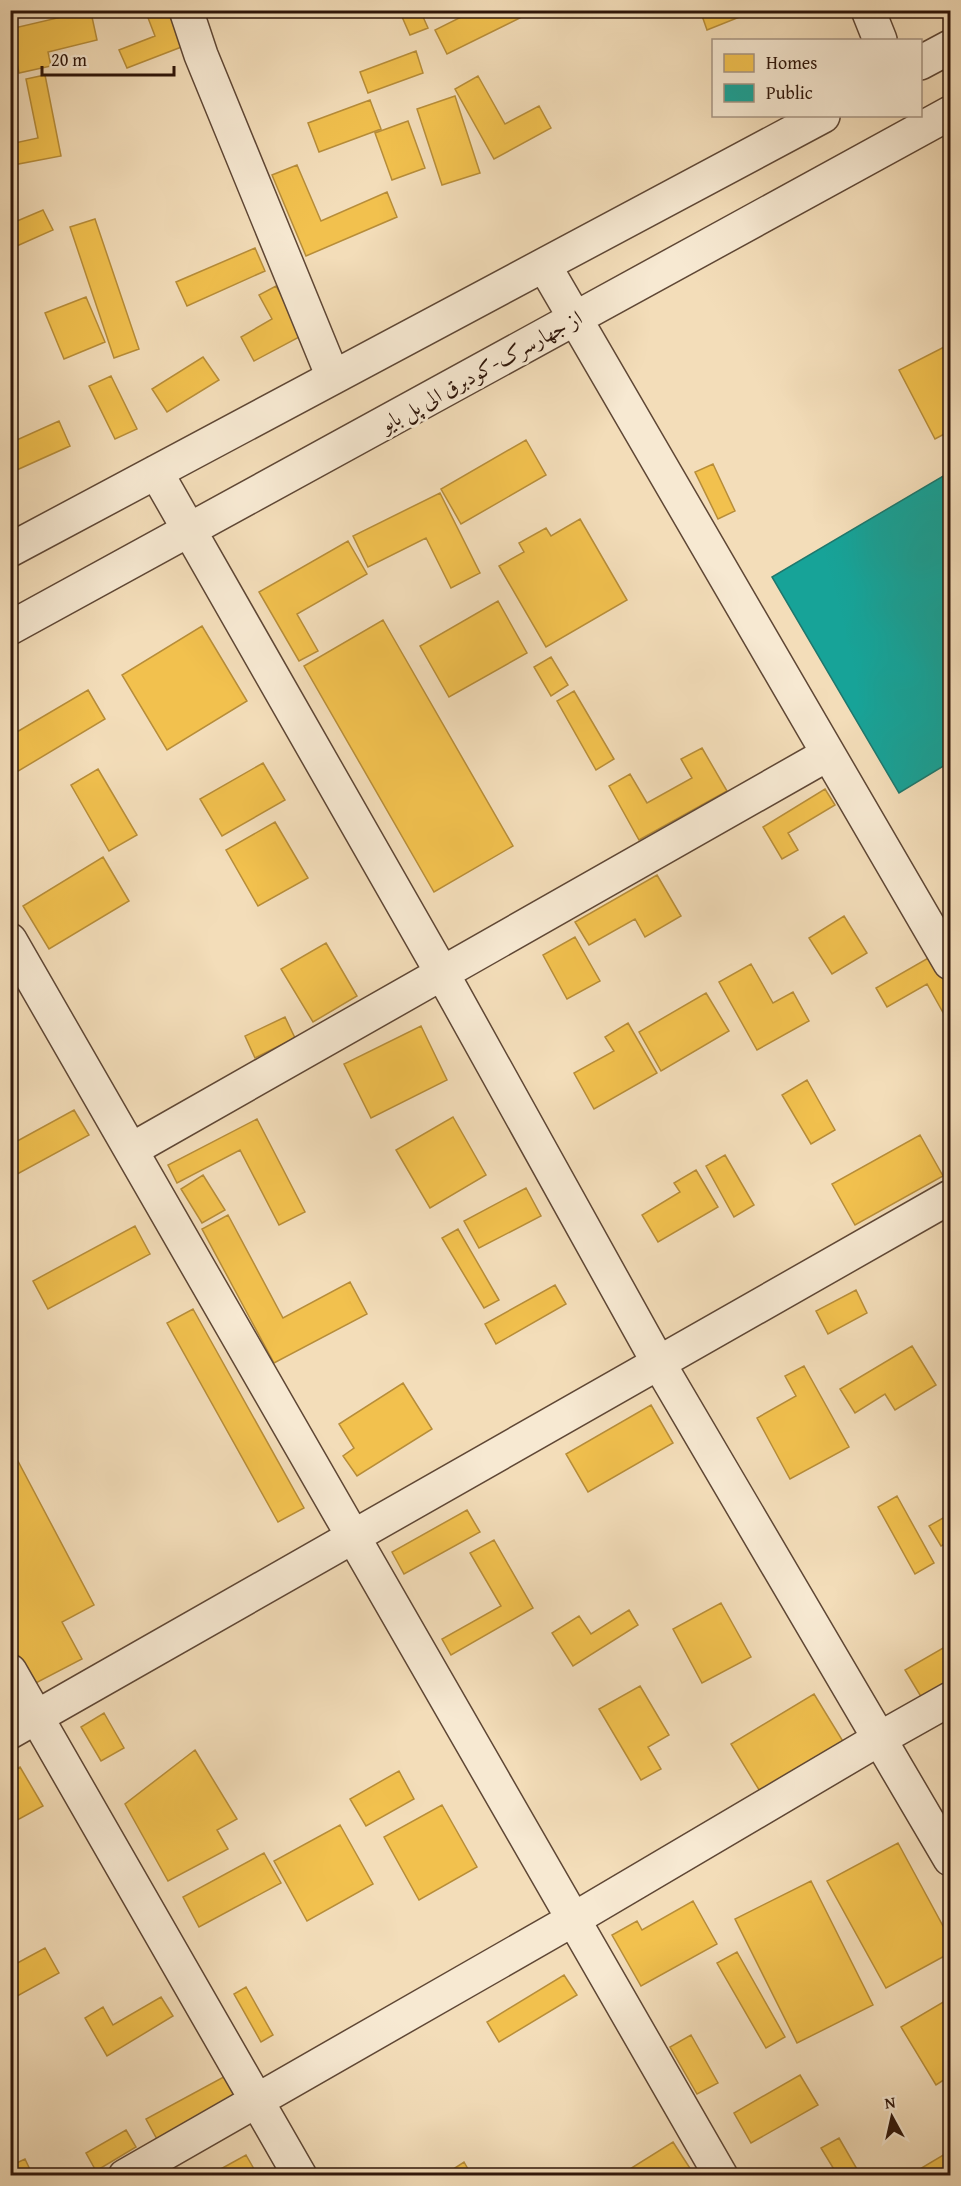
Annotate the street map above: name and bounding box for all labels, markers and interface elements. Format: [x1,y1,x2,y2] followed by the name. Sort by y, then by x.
[42,39,174,77] scale bar
[712,39,922,117] legend
[51,46,87,73] text: 20 m
[766,49,817,76] text: Homes
[766,79,813,106] text: Public
[372,302,588,440] street label: از جهارسرک-کودبرق الی پل بایو
[862,2087,922,2147] north arrow
[883,2089,897,2115] text: N

